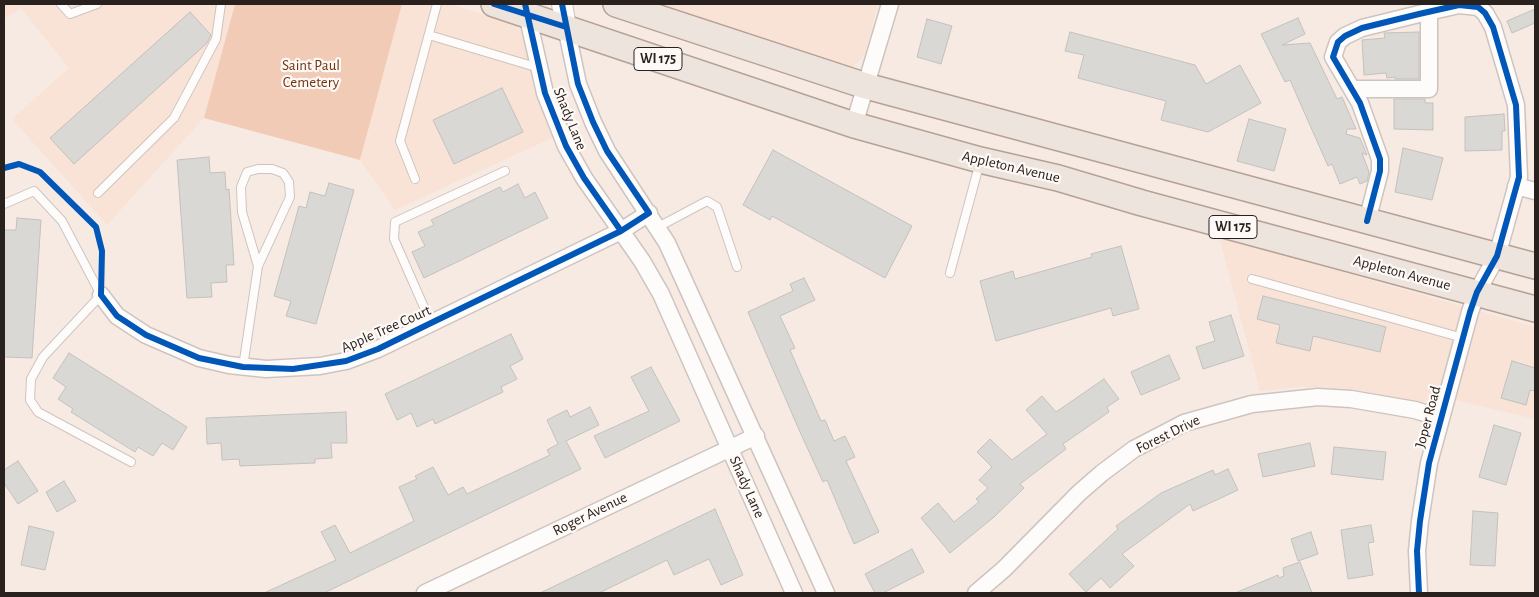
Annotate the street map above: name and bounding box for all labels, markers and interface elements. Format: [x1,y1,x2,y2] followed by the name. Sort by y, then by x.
[634,48,682,70] road number: WI 175
[282,56,340,91] park label: Saint Paul Cemetery
[549,85,591,153] street label: Shady Lane
[960,147,1062,187] street label: Appleton Avenue
[1209,216,1257,238] road number: WI 175
[1351,251,1453,295] street label: Appleton Avenue
[338,301,434,357] street label: Apple Tree Court
[1411,384,1445,450] street label: Joper Road
[1133,411,1203,457] street label: Forest Drive
[725,453,769,521] street label: Shady Lane
[550,488,630,540] street label: Roger Avenue

